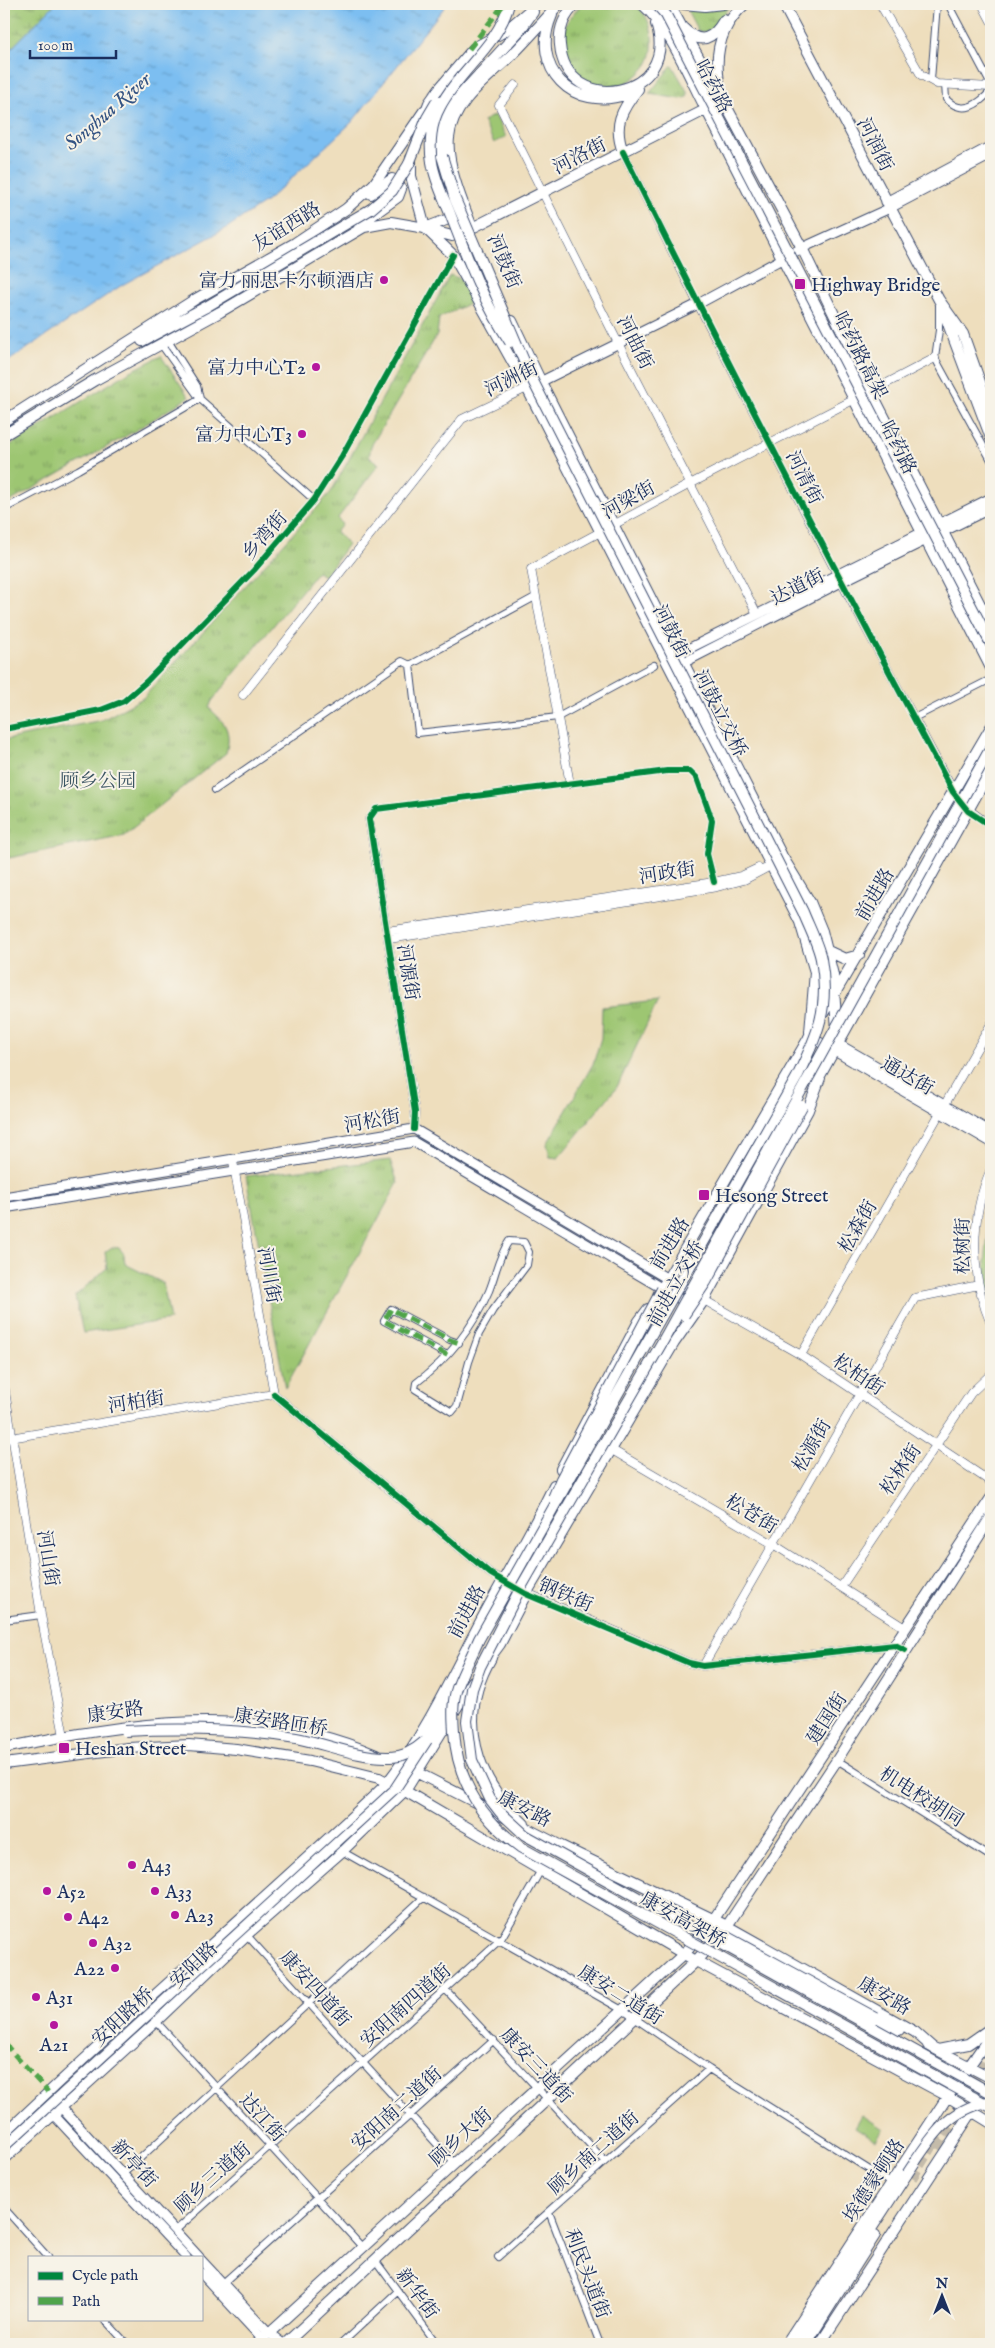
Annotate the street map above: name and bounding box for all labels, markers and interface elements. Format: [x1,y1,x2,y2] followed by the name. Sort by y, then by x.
[30,28,116,60] scale bar
[38,36,74,55] text: 100 m
[688,56,736,118] street label: 哈药路
[59,67,158,157] water label: Songhua River
[851,114,898,176] street label: 河润街
[549,133,611,180] street label: 河洛街
[248,197,326,258] street label: 友谊西路
[481,231,525,293] street label: 河鼓街
[199,270,374,294] place label: 富力 丽思卡尔顿酒店
[378,274,390,286] marker: 富力 丽思卡尔顿酒店
[811,274,941,298] place label: Highway Bridge
[793,277,807,291] marker: Highway Bridge
[827,308,891,404] street label: 哈药路高架
[611,312,658,374] street label: 河曲街
[207,357,306,381] place label: 富力中心T2
[481,357,543,403] street label: 河洲街
[310,361,322,373] marker: 富力中心T2
[874,417,921,479] street label: 哈药路
[195,424,292,448] place label: 富力中心T3
[296,428,308,440] marker: 富力中心T3
[780,447,827,509] street label: 河清街
[598,476,660,525] street label: 河梁街
[238,507,293,566] street label: 乡湾街
[767,564,829,611] street label: 达道街
[647,601,694,663] street label: 河鼓街
[687,666,751,762] street label: 河鼓立交桥
[60,770,136,794] park label: 顾乡公园
[637,858,697,890] street label: 河政街
[851,864,900,926] street label: 前进路
[391,942,423,1002] street label: 河源街
[876,1052,938,1101] street label: 通达街
[342,1105,403,1139] street label: 河松街
[715,1185,829,1209] place label: Hesong Street
[697,1188,711,1202] marker: Hesong Street
[834,1196,883,1258] street label: 松森街
[646,1213,696,1275] street label: 前进路
[952,1217,976,1275] street label: 松树街
[643,1237,710,1331] street label: 前进立交桥
[251,1245,285,1306] street label: 河川街
[828,1350,888,1402] street label: 松柏街
[106,1387,166,1419] street label: 河柏街
[788,1415,837,1477] street label: 松源街
[876,1440,928,1500] street label: 松林街
[720,1490,782,1540] street label: 松苍街
[31,1528,63,1588] street label: 河山街
[534,1574,596,1618] street label: 钢铁街
[444,1581,492,1643] street label: 前进路
[802,1689,853,1750] street label: 建国街
[85,1697,145,1729] street label: 康安路
[232,1704,329,1742] street label: 康安路匝桥
[75,1738,187,1762] place label: Heshan Street
[57,1741,71,1755] marker: Heshan Street
[874,1762,968,1833] street label: 机电校胡同
[493,1786,555,1833] street label: 康安路
[141,1855,171,1879] place label: A43
[126,1859,138,1871] marker: A43
[56,1881,86,1905] place label: A52
[164,1881,192,1905] place label: A33
[41,1885,53,1897] marker: A52
[149,1885,161,1897] marker: A33
[636,1887,730,1954] street label: 康安高架桥
[184,1905,214,1929] place label: A23
[77,1907,109,1931] place label: A42
[169,1909,181,1921] marker: A23
[62,1911,74,1923] marker: A42
[102,1933,132,1957] place label: A32
[87,1937,99,1949] marker: A32
[166,1937,223,1994] street label: 安阳路
[274,1946,355,2033] street label: 康安四道街
[73,1958,105,1982] place label: A22
[356,1959,457,2054] street label: 安阳南四道街
[573,1960,667,2031] street label: 康安二道街
[109,1962,121,1974] marker: A22
[853,1972,915,2021] street label: 康安路
[87,1983,159,2052] street label: 安阳路桥
[45,1987,73,2011] place label: A31
[30,1991,42,2003] marker: A31
[48,2019,60,2031] marker: A21
[494,2023,577,2109] street label: 康安三道街
[39,2034,68,2058] place label: A21
[347,2062,448,2157] street label: 安阳南二道街
[234,2089,290,2148] street label: 达江街
[425,2103,498,2172] street label: 顾乡大街
[544,2106,645,2201] street label: 顾乡南二道街
[105,2135,162,2193] street label: 新亭街
[839,2135,911,2227] street label: 埃德蒙顿路
[170,2138,257,2219] street label: 顾乡三道街
[558,2225,614,2322] street label: 利民头道街
[28,2256,202,2320] legend
[390,2264,443,2324] street label: 新华街
[72,2266,138,2285] text: Cycle path
[918,2270,968,2320] north arrow
[935,2275,948,2293] text: N
[72,2292,100,2311] text: Path

